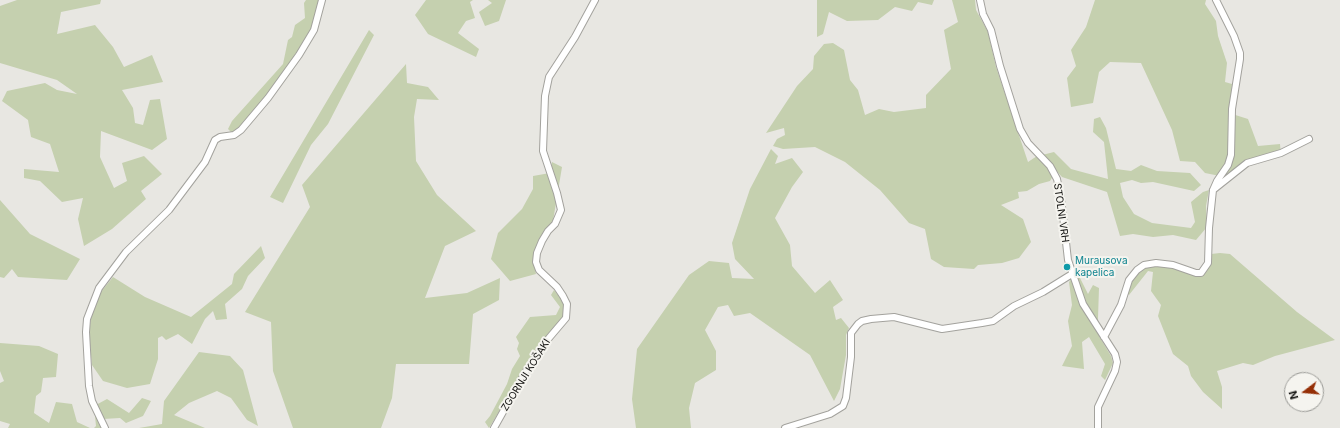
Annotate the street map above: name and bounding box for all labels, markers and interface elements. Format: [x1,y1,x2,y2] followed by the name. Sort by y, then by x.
[1051,183,1071,243] street label: STOLNI VRH
[1075,255,1128,278] place label: Murausova kapelica
[1062,262,1072,272] marker: Murausova kapelica
[499,337,553,413] street label: ZGORNJI KOŠAKI
[1284,372,1324,412] north arrow
[1286,389,1301,401] text: N

